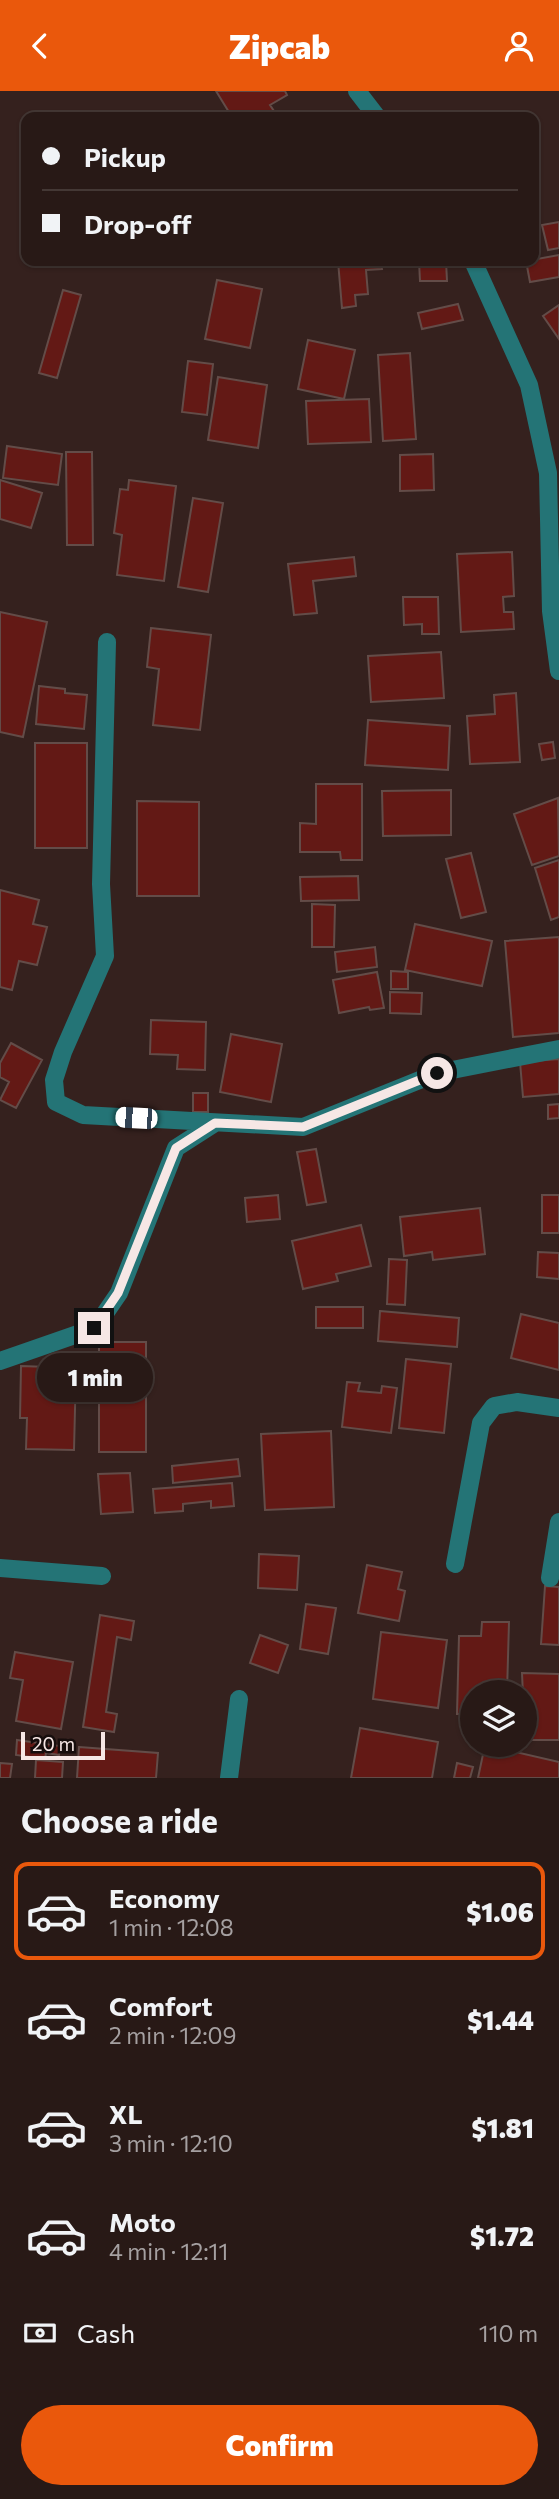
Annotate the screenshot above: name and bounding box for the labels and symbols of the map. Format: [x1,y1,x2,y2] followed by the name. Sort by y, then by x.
[421,1057,453,1089] route start
[115,1106,158,1130] car
[78,1312,110,1344] route end
[36,1353,152,1401] callout: 1 min
[21,1729,105,1761] scale bar

